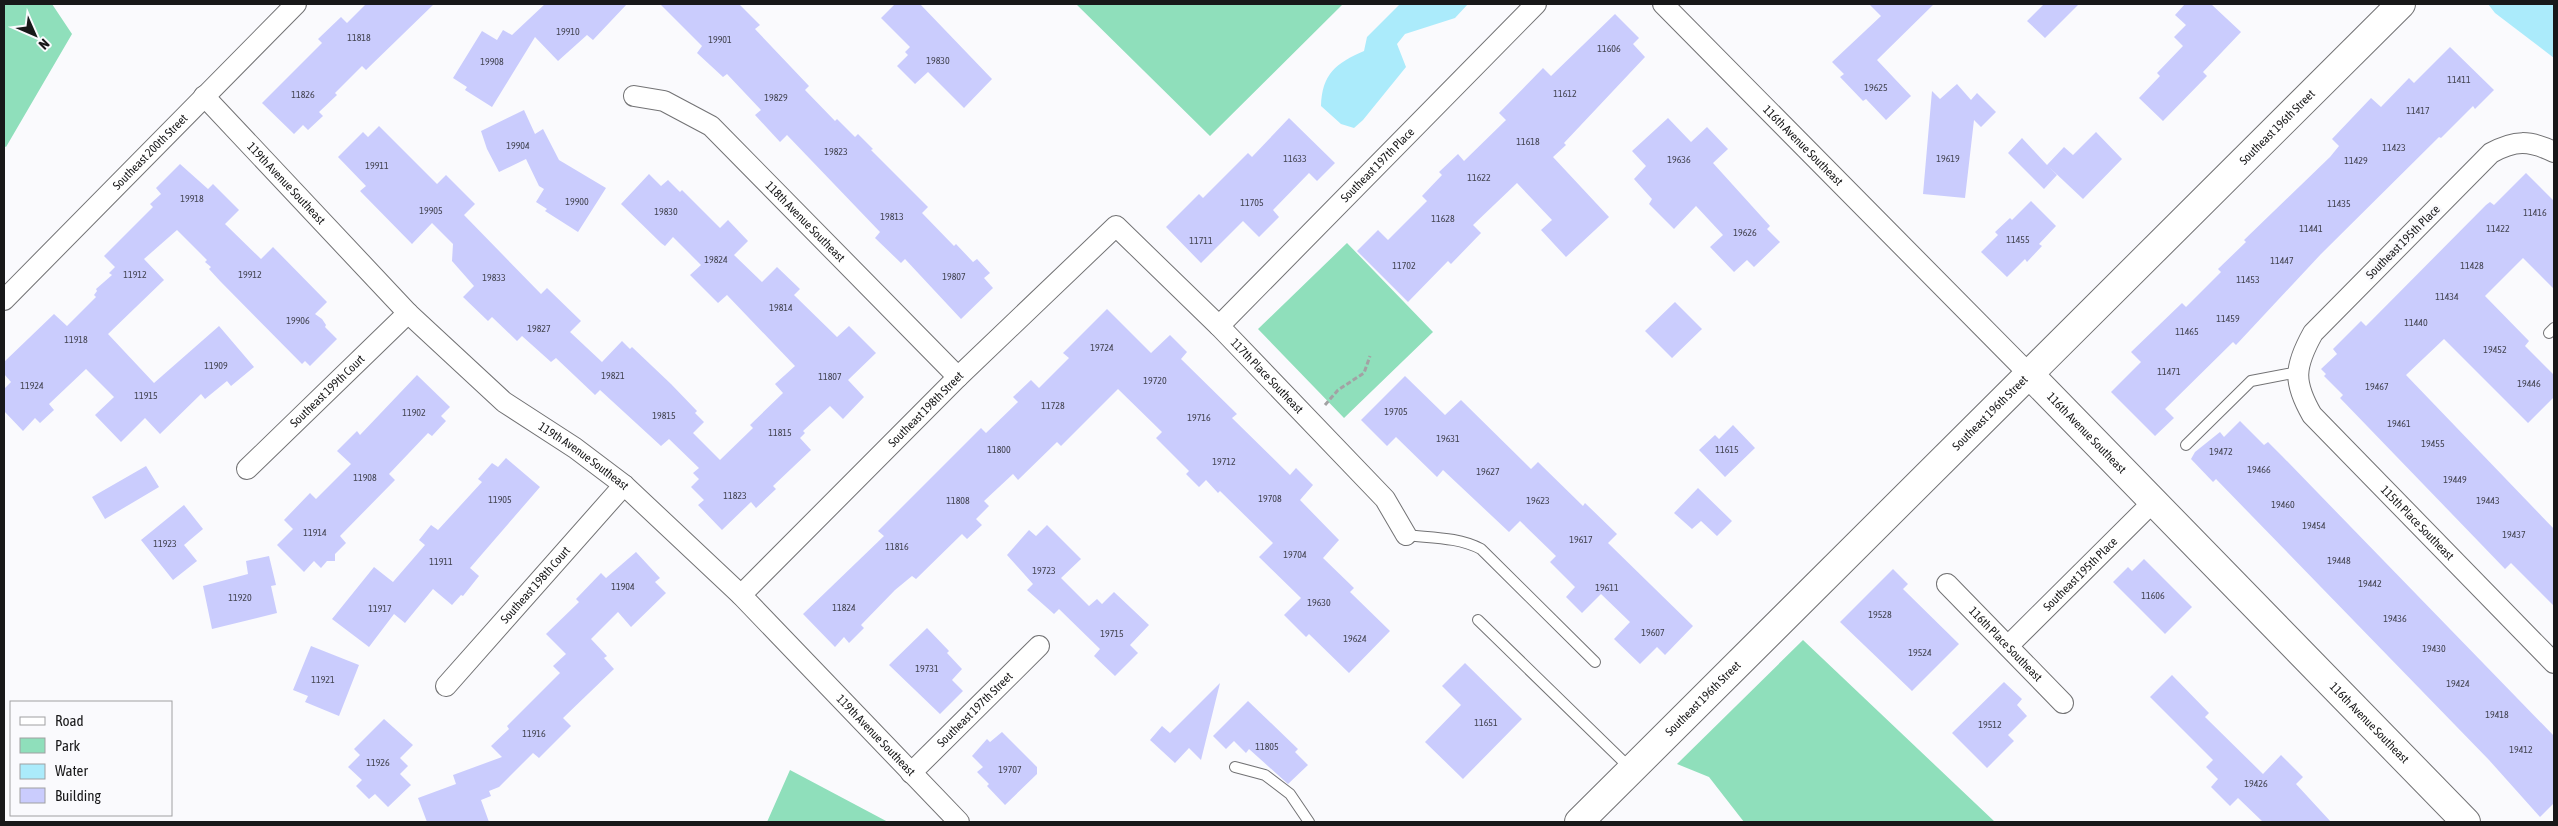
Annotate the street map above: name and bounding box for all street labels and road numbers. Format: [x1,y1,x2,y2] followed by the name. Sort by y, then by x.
[2237,86,2318,168] street label: Southeast 196th Street
[1760,102,1846,189] street label: 116th Avenue Southeast
[110,111,191,193] street label: Southeast 200th Street
[1338,125,1417,205] street label: Southeast 197th Place
[244,140,328,228] street label: 119th Avenue Southeast
[763,179,848,265] street label: 118th Avenue Southeast
[2363,202,2443,282] street label: Southeast 195th Place
[1228,336,1307,417] street label: 117th Place Southeast
[287,352,368,430] street label: Southeast 199th Court
[885,368,967,450] street label: Southeast 198th Street
[1950,372,2031,453] street label: Southeast 196th Street
[2044,390,2129,477] street label: 116th Avenue Southeast
[536,419,632,493] street label: 119th Avenue Southeast
[2378,483,2457,563] street label: 115th Place Southeast
[2040,534,2120,614] street label: Southeast 195th Place
[498,543,574,626] street label: Southeast 198th Court
[1966,604,2045,685] street label: 116th Place Southeast
[1663,658,1744,739] street label: Southeast 196th Street
[934,669,1016,750] street label: Southeast 197th Street
[2327,680,2412,767] street label: 116th Avenue Southeast
[834,692,918,779] street label: 119th Avenue Southeast

